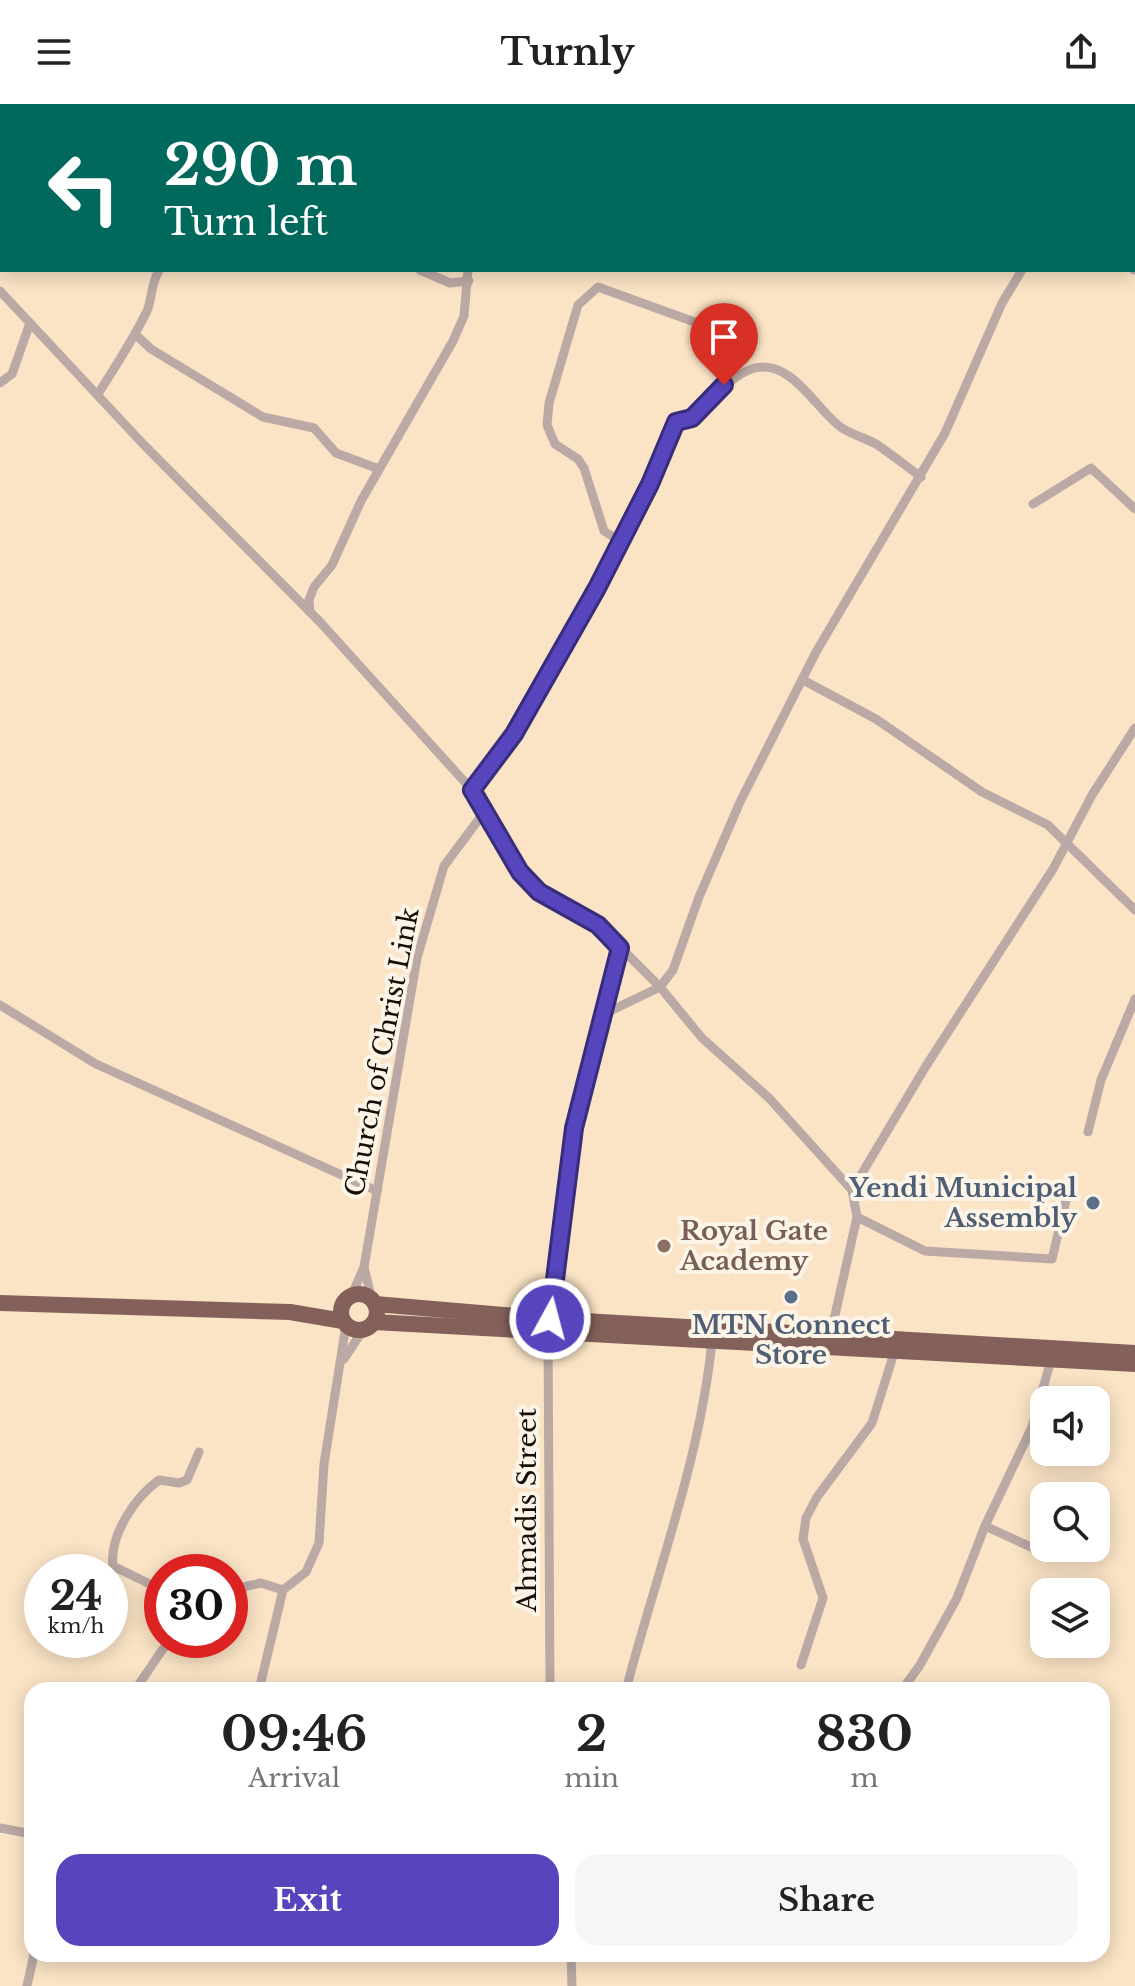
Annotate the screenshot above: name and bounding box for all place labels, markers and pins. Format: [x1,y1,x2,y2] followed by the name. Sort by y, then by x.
[690,303,758,385] pin
[848,1172,1077,1234] place label: Yendi Municipal Assembly
[1084,1194,1102,1212] marker: Yendi Municipal Assembly
[679,1215,828,1277] place label: Royal Gate Academy
[655,1237,673,1255] marker: Royal Gate Academy
[782,1288,800,1306] marker: MTN Connect Store
[692,1309,890,1371] place label: MTN Connect Store

